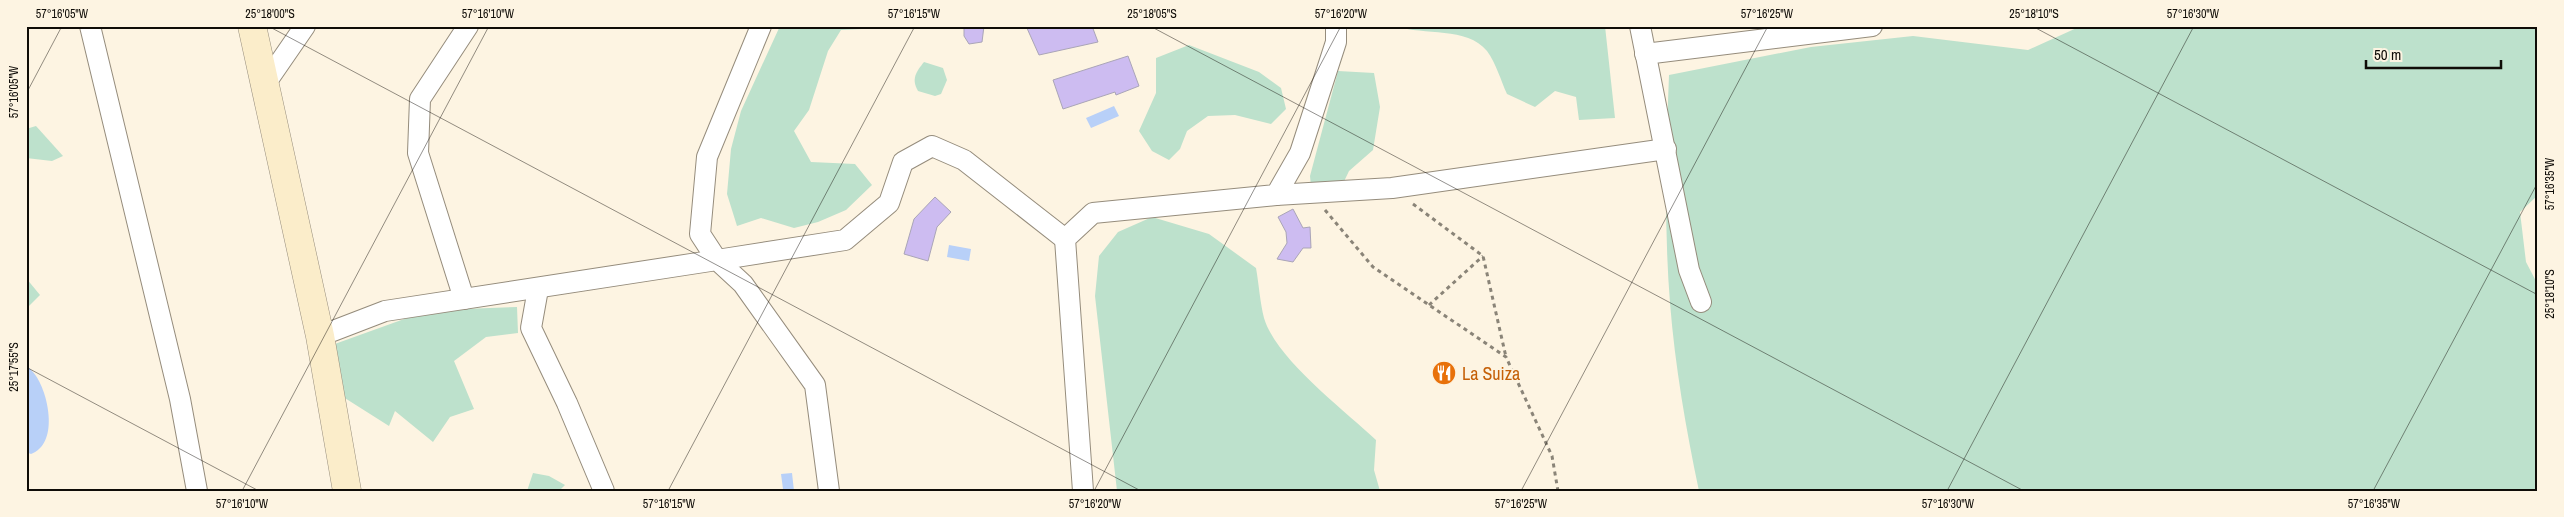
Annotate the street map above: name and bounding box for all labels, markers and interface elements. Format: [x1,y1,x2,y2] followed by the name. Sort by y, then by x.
[36,6,89,22] text: 57°16'05"W
[245,6,295,22] text: 25°18'00"S
[462,6,515,22] text: 57°16'10"W
[888,6,941,22] text: 57°16'15"W
[1127,6,1177,22] text: 25°18'05"S
[1315,6,1368,22] text: 57°16'20"W
[1741,6,1794,22] text: 57°16'25"W
[2009,6,2059,22] text: 25°18'10"S
[2167,6,2220,22] text: 57°16'30"W
[2366,38,2502,70] scale bar
[2374,44,2401,65] text: 50 m
[6,65,22,118] text: 57°16'05"W
[2542,157,2558,210] text: 57°16'35"W
[2542,269,2558,319] text: 25°18'10"S
[6,342,22,392] text: 25°17'55"S
[1431,360,1457,386] restaurant icon: La Suiza
[1462,361,1520,386] place label: La Suiza
[216,496,269,512] text: 57°16'10"W
[643,496,696,512] text: 57°16'15"W
[1069,496,1122,512] text: 57°16'20"W
[1495,496,1548,512] text: 57°16'25"W
[1922,496,1975,512] text: 57°16'30"W
[2348,496,2401,512] text: 57°16'35"W

